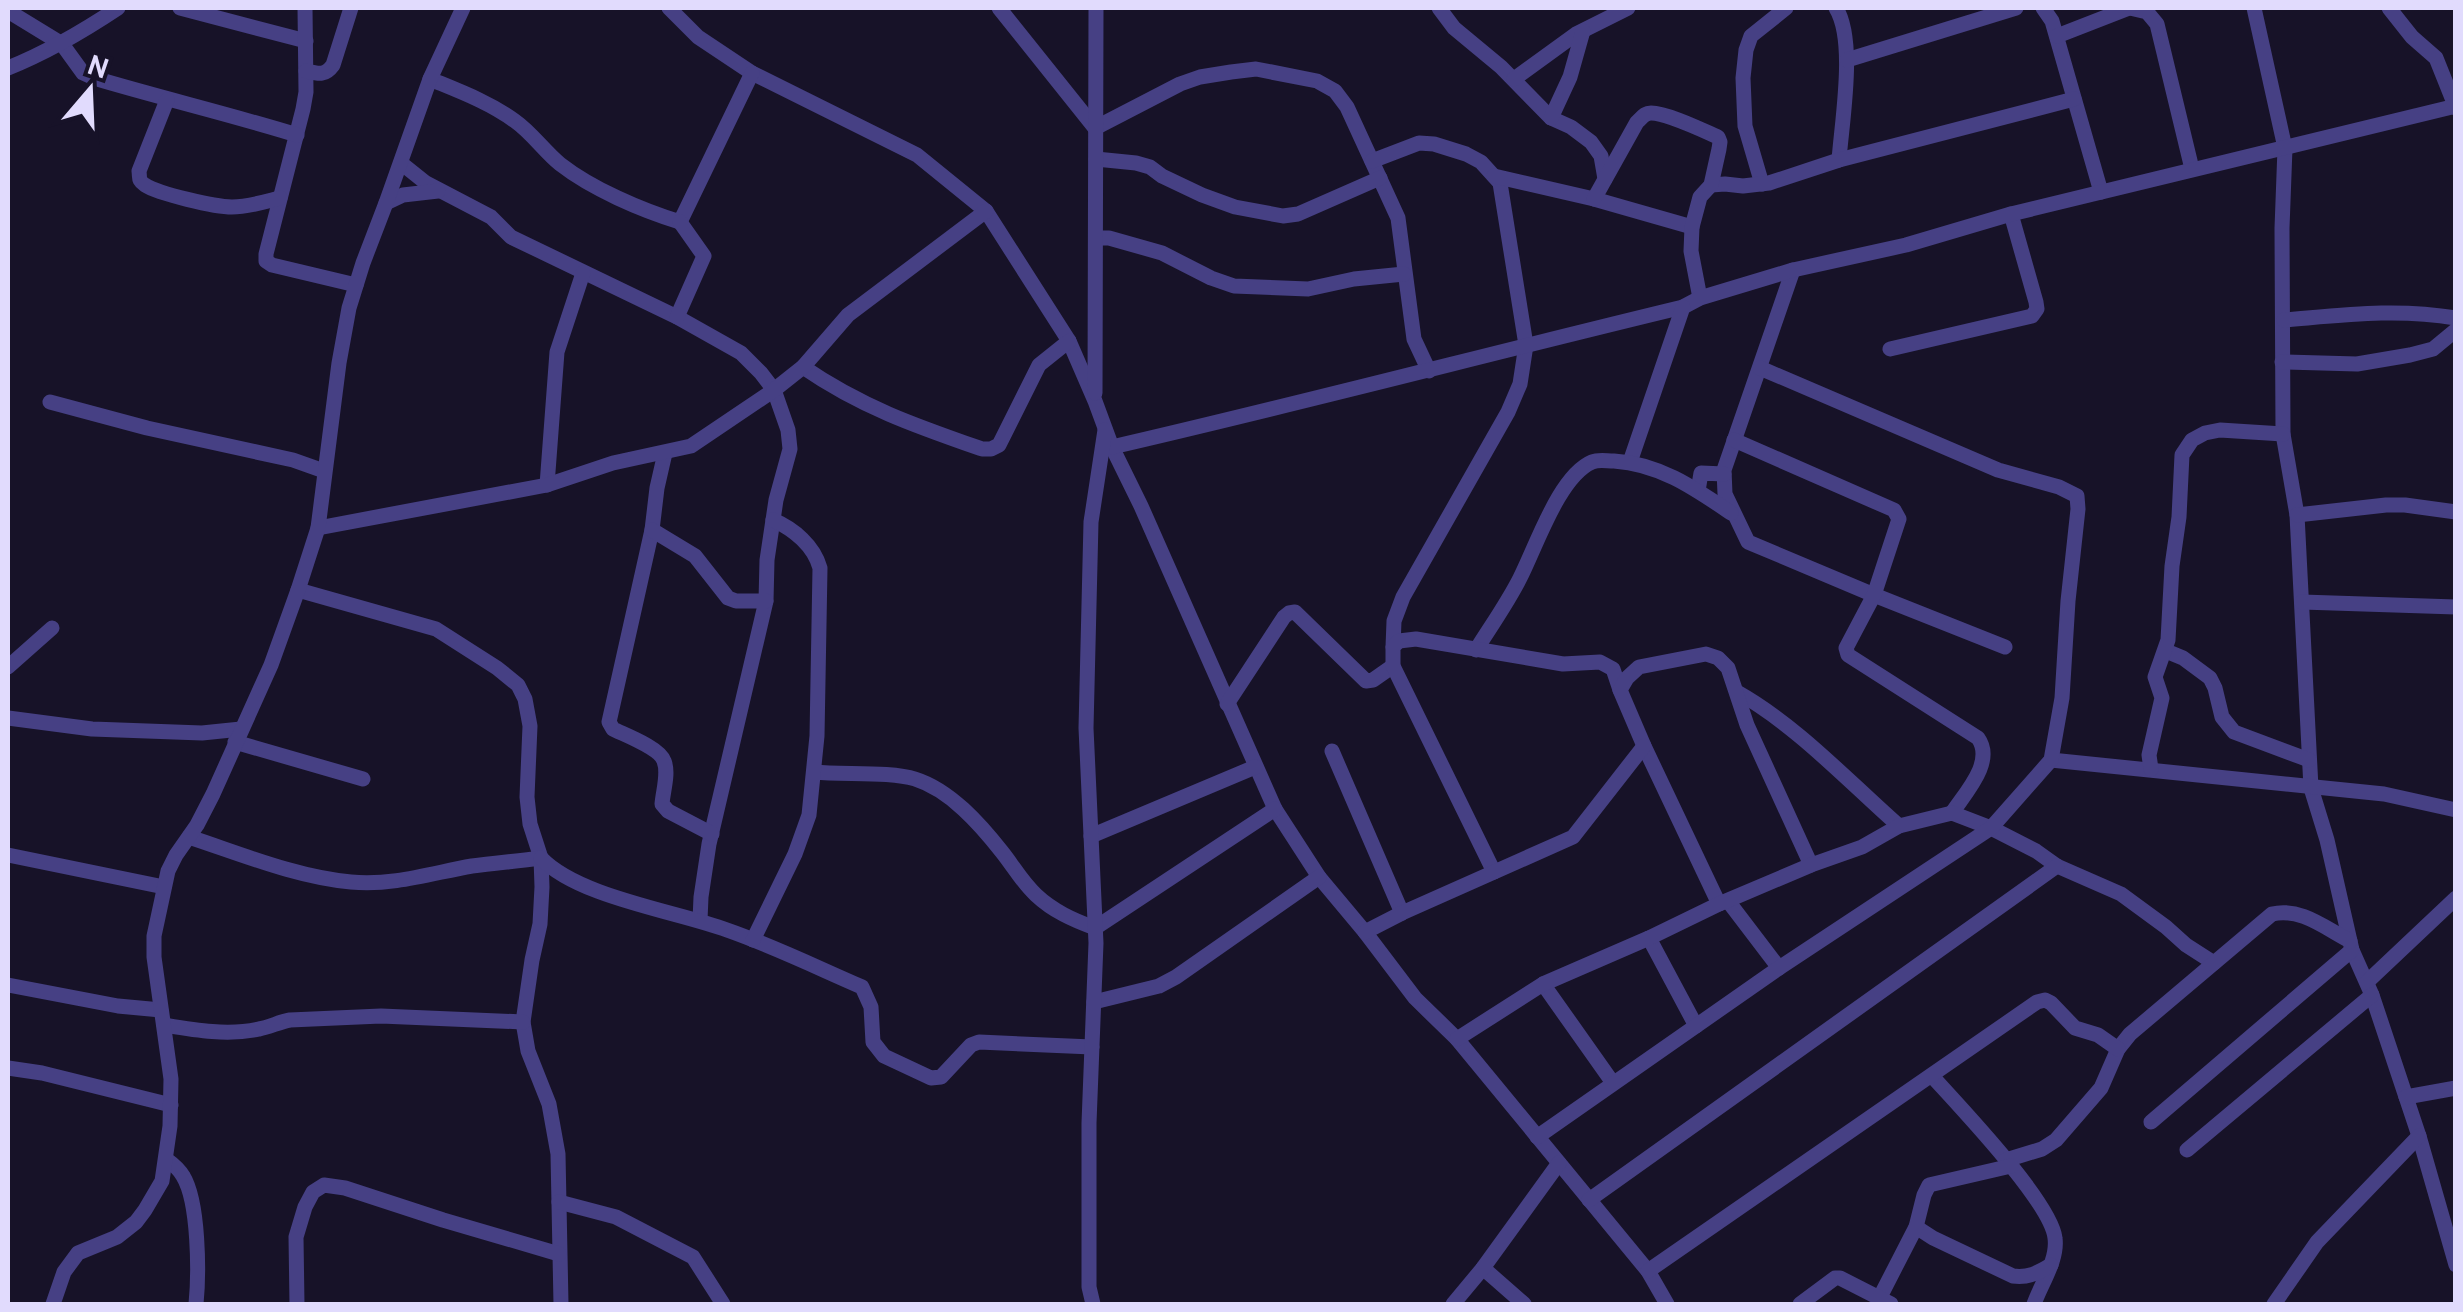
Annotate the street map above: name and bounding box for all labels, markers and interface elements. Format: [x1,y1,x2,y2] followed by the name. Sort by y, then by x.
[40,40,140,140] north arrow
[82,49,113,89] text: N

